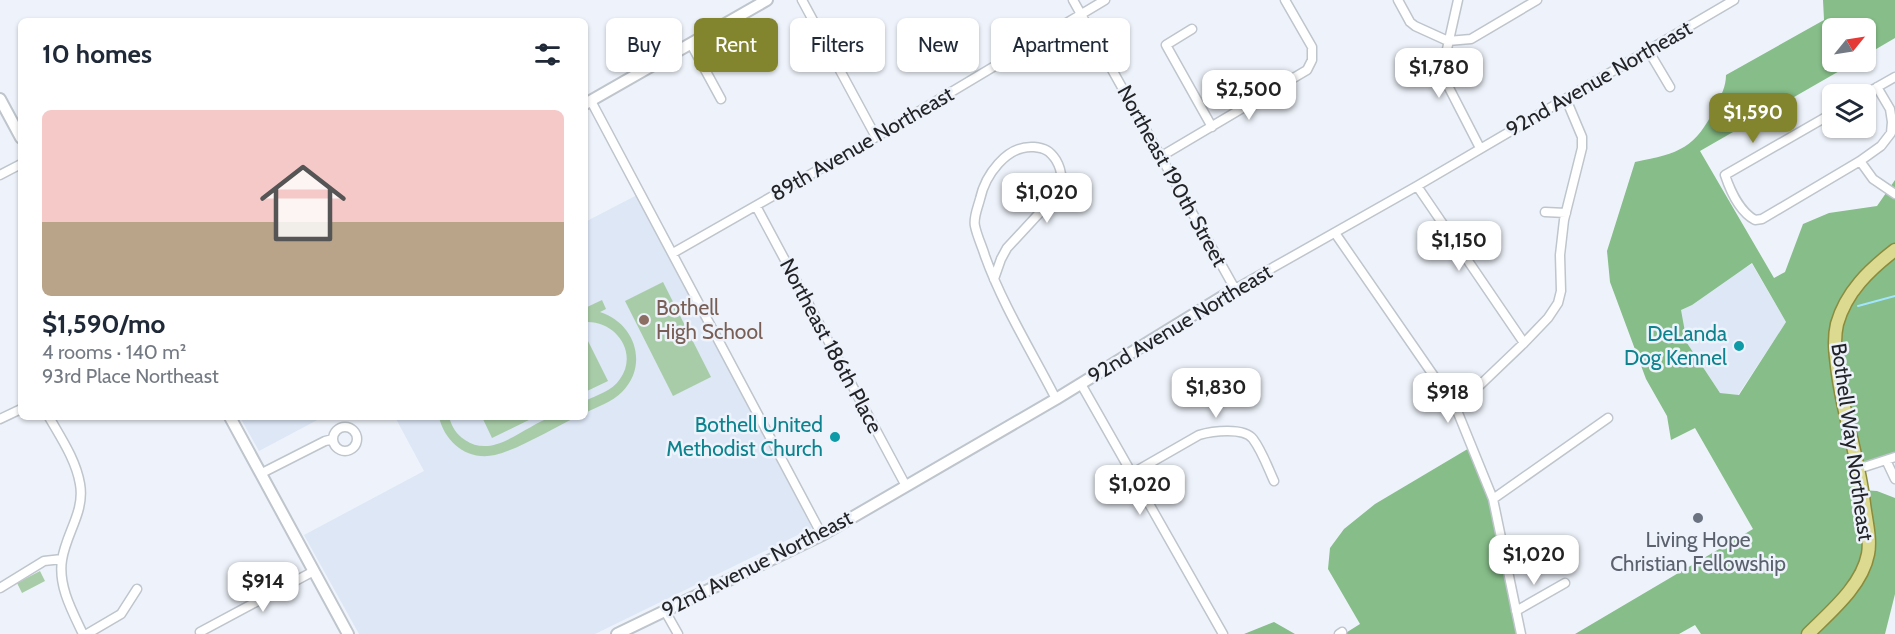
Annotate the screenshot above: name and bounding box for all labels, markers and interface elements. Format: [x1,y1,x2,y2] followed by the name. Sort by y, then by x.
[1502,15,1696,142] street label: 92nd Avenue Northeast
[606,18,682,72] chip: Buy
[694,18,778,72] chip: Rent
[790,18,885,72] chip: Filters
[897,18,979,72] chip: New
[991,18,1130,72] chip: Apartment
[1822,18,1876,72] north arrow
[1822,18,1876,138] map controls
[42,38,152,70] text: 10 homes
[531,38,564,71] icon: filters
[1390,48,1488,99] pin: $1,780
[1409,55,1469,79] text: $1,780
[1200,70,1298,121] pin: $2,500
[1216,77,1282,101] text: $2,500
[766,81,958,206] street label: 89th Avenue Northeast
[1112,81,1233,271] street label: Northeast 190th Street
[1822,84,1876,138] button: layers
[1704,93,1802,144] pin: $1,590
[1723,100,1783,124] text: $1,590
[249,149,357,257] icon: home
[998,173,1096,224] pin: $1,020
[1016,180,1078,204] text: $1,020
[1410,221,1508,272] pin: $1,150
[1431,228,1487,252] text: $1,150
[775,254,888,438] street label: Northeast 186th Place
[1083,259,1276,388] street label: 92nd Avenue Northeast
[656,295,763,344] place label: Bothell High School
[42,308,165,340] text: $1,590/mo
[637,313,651,327] marker: Bothell High School
[1624,321,1727,370] place label: DeLanda Dog Kennel
[1732,339,1746,353] marker: DeLanda Dog Kennel
[42,340,186,364] text: 4 rooms · 140 m²
[1826,341,1879,542] street label: Bothell Way Northeast
[42,364,219,388] text: 93rd Place Northeast
[1167,368,1265,419] pin: $1,830
[1412,373,1484,424] pin: $918
[1186,375,1246,399] text: $1,830
[1427,380,1469,404] text: $918
[666,412,823,461] place label: Bothell United Methodist Church
[828,430,842,444] marker: Bothell United Methodist Church
[1091,465,1189,516] pin: $1,020
[1109,472,1171,496] text: $1,020
[657,505,856,622] street label: 92nd Avenue Northeast
[1691,511,1705,525] marker: Living Hope Christian Fellowship
[1610,527,1786,576] place label: Living Hope Christian Fellowship
[1485,535,1583,586] pin: $1,020
[1503,542,1565,566] text: $1,020
[227,562,299,613] pin: $914
[242,569,284,593] text: $914

